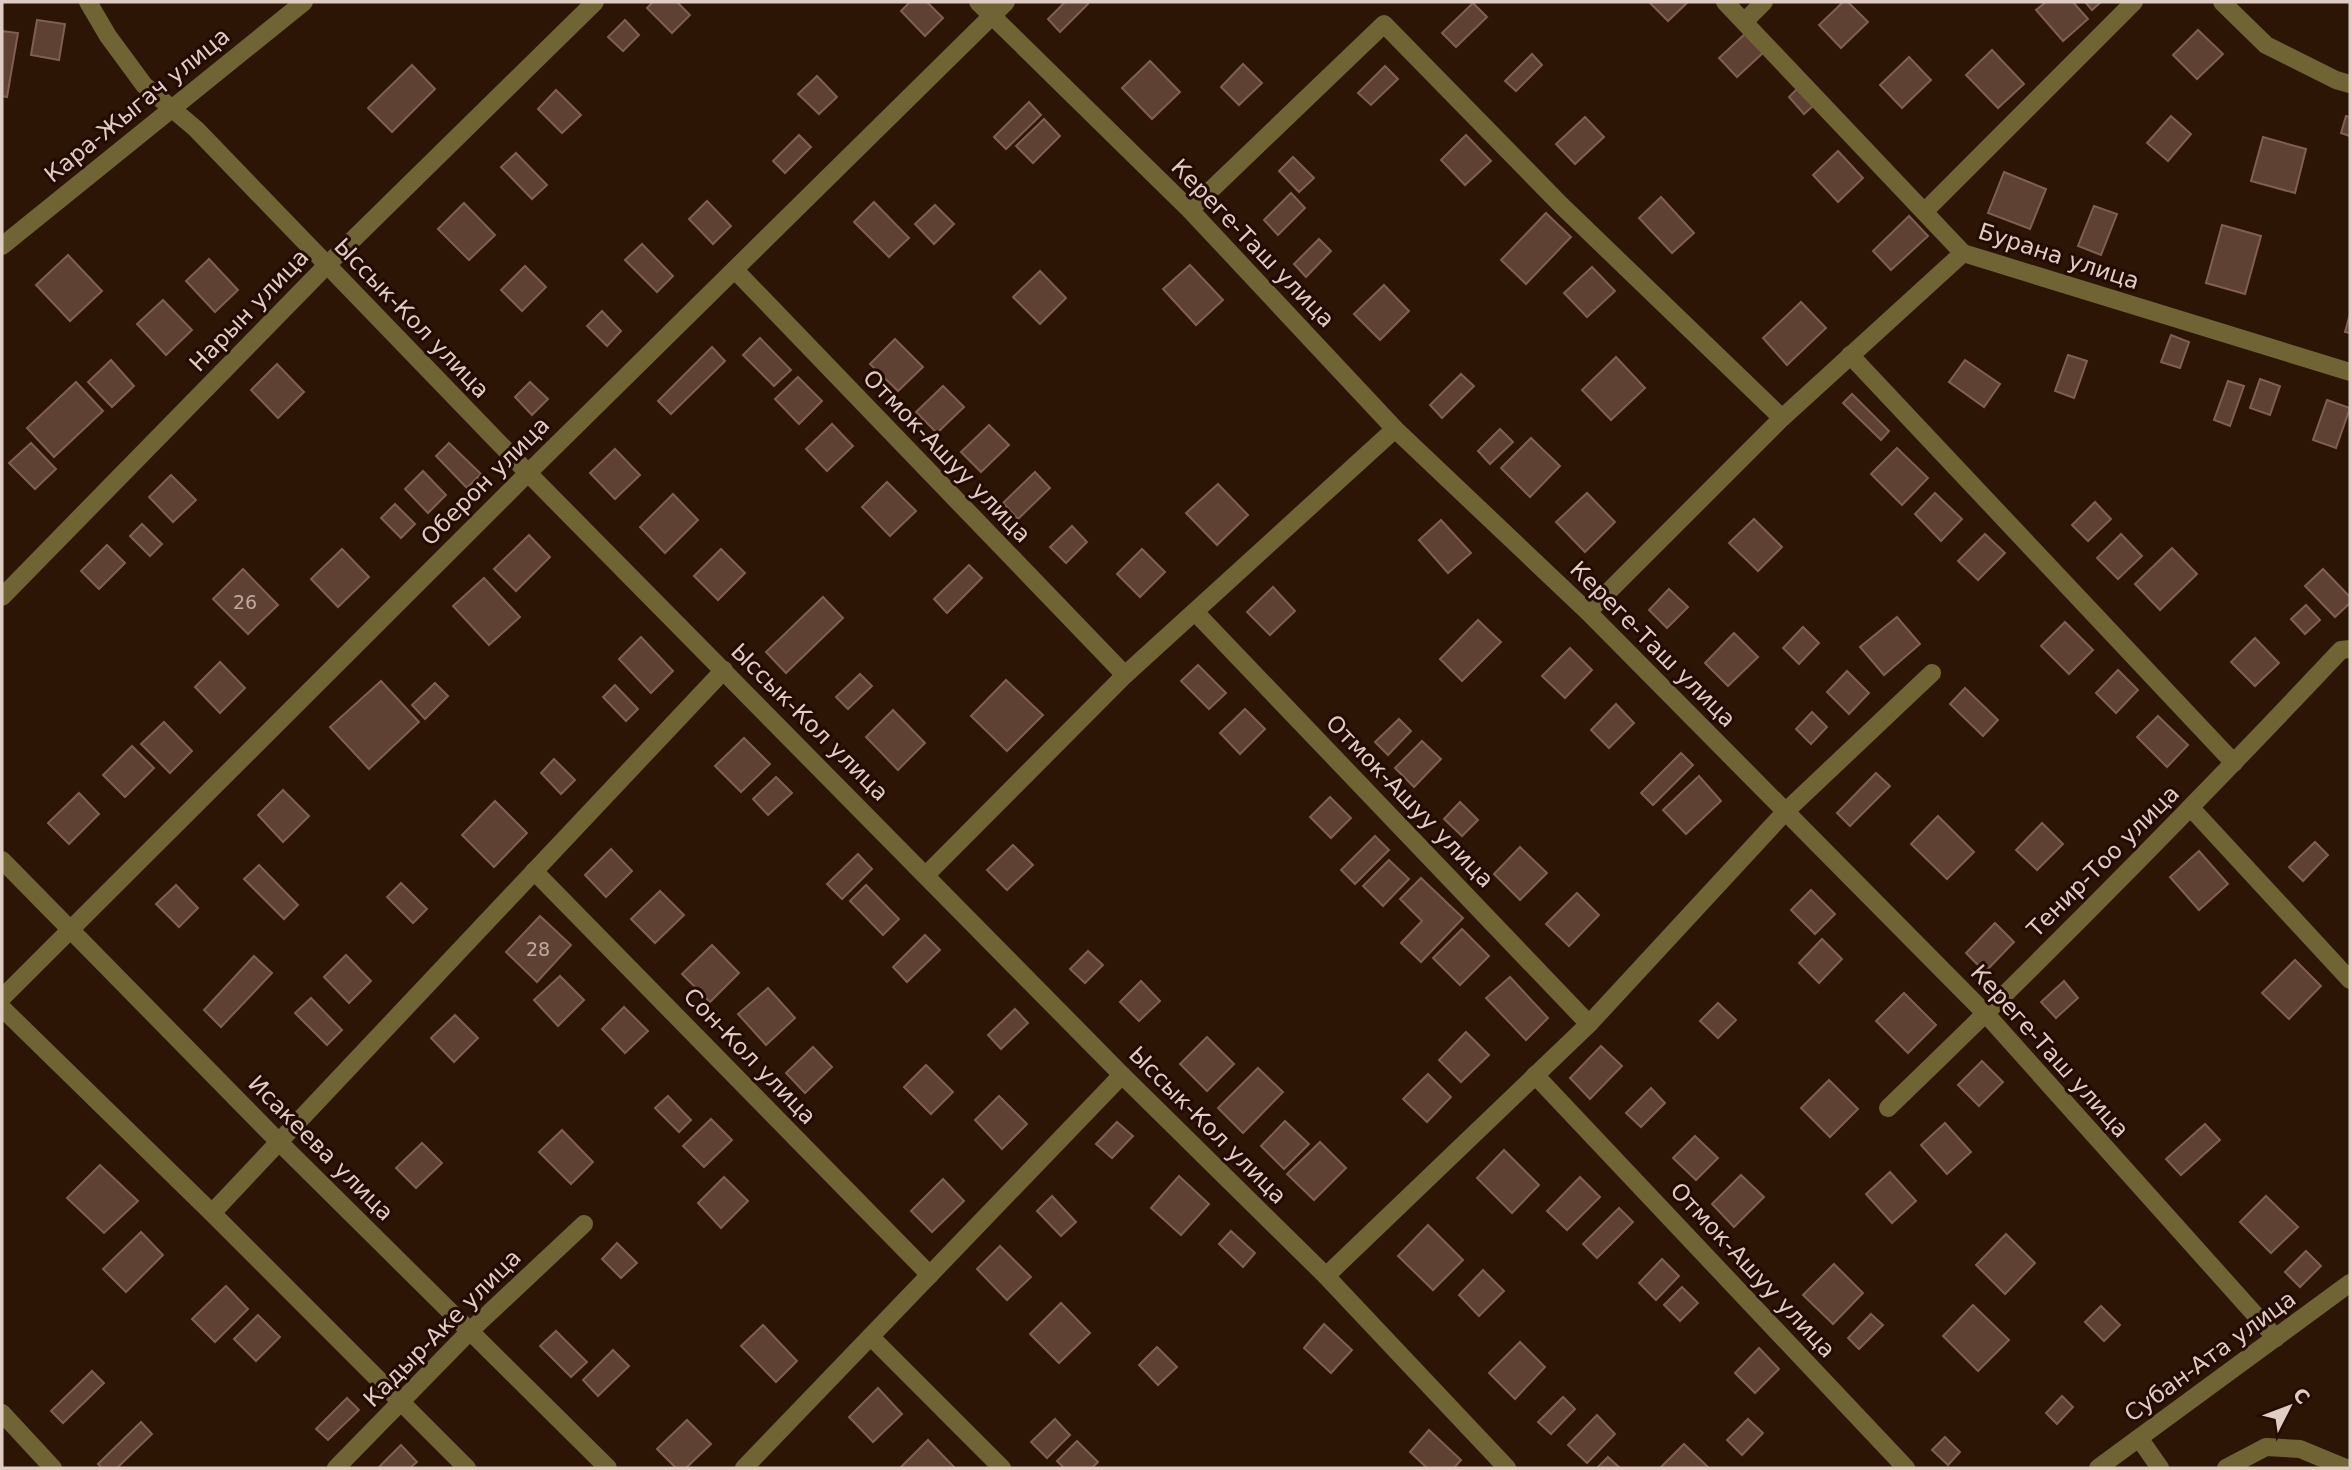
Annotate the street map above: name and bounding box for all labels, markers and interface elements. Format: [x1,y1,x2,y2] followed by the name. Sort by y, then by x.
[39,22,235,188] street label: Кара-Жыгач улица
[1166,154,1340,332] street label: Кереге-Таш улица
[1975,218,2143,294] street label: Бурана улица
[329,233,495,403] street label: Ыссык-Кол улица
[184,244,314,376] street label: Нарын улица
[858,364,1036,548] street label: Отмок-Ашуу улица
[416,412,554,550] street label: Оберон улица
[1565,556,1741,732] street label: Кереге-Таш улица
[233,591,257,613] house number: 26
[726,638,894,806] street label: Ыссык-Кол улица
[1321,709,1499,893] street label: Отмок-Ашуу улица
[2021,780,2184,943] street label: Тенир-Тоо улица
[526,938,550,960] house number: 28
[1966,959,2134,1143] street label: Кереге-Таш улица
[679,983,821,1129] street label: Сон-Кол улица
[1124,1041,1292,1209] street label: Ыссык-Кол улица
[243,1070,399,1226] street label: Исакеева улица
[1665,1177,1841,1363] street label: Отмок-Ашуу улица
[358,1244,526,1412] street label: Кадыр-Аке улица
[2119,1285,2301,1427] street label: Субан-Ата улица
[2254,1372,2324,1442] north arrow

